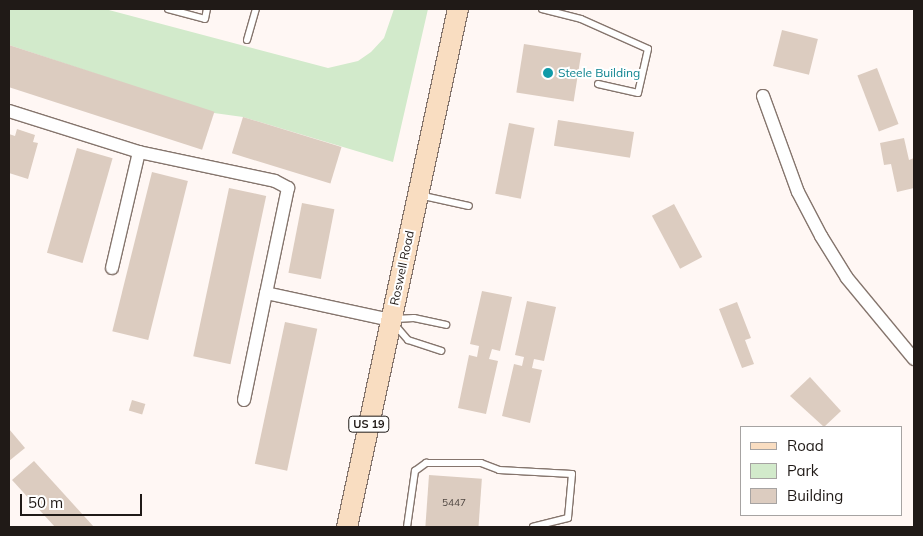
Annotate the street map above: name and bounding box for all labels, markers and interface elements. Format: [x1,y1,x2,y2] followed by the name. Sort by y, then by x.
[558,66,640,80] place label: Steele Building
[542,67,554,79] marker: Steele Building
[387,229,417,307] street label: Roswell Road
[348,416,390,432] road number: US 19
[740,426,903,516] legend
[787,436,824,455] text: Road
[787,461,819,480] text: Park
[22,484,145,516] scale bar
[787,486,843,505] text: Building
[28,493,63,512] text: 50 m
[442,497,466,509] house number: 5447

